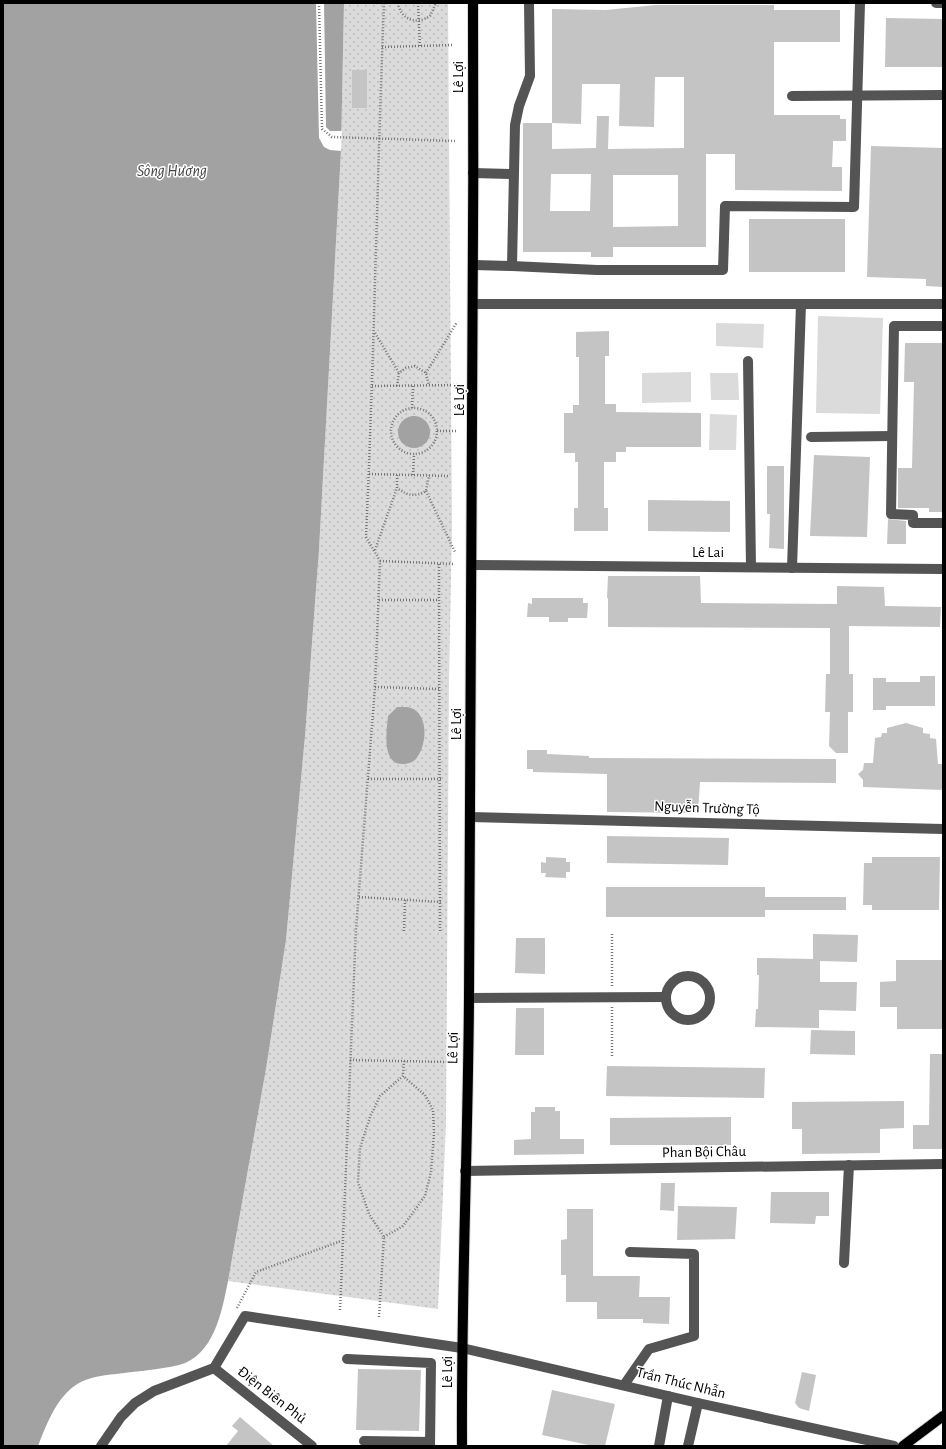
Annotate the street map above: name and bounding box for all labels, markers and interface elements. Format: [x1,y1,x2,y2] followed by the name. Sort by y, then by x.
[451,61,466,93] street label: Lê Lợi
[137,163,207,179] water label: Sông Hương
[452,384,467,416] street label: Lê Lợi
[692,545,724,560] street label: Lê Lai
[449,708,464,740] street label: Lê Lợi
[654,798,760,817] street label: Nguyễn Trường Tộ
[445,1032,461,1064] street label: Lê Lợi
[662,1144,747,1160] street label: Phan Bội Châu
[440,1356,455,1388] street label: Lê Lợi
[235,1364,310,1427] street label: Điện Biên Phủ
[635,1364,727,1401] street label: Trần Thúc Nhẫn

